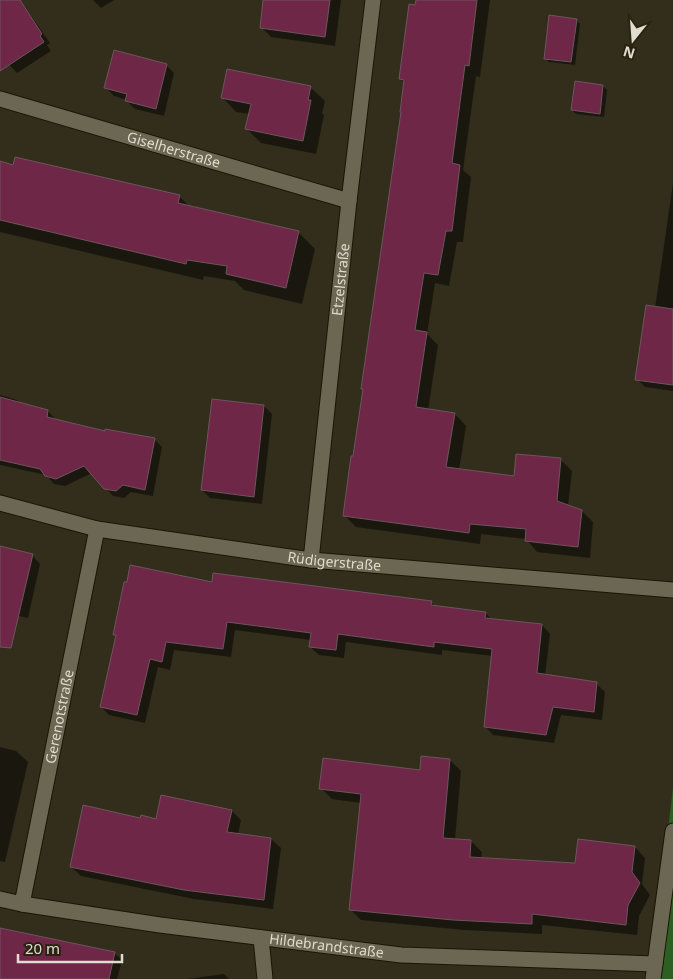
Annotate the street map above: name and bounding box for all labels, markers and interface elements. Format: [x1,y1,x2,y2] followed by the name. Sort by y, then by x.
[608,15,658,65] north arrow
[621,42,637,64] text: N
[125,127,223,172] street label: Giselherstraße
[327,242,353,317] street label: Etzelstraße
[286,547,382,575] street label: Rüdigerstraße
[40,668,78,765] street label: Gerenotstraße
[268,929,385,962] street label: Hildebrandstraße
[18,932,121,964] scale bar
[25,938,60,958] text: 20 m

